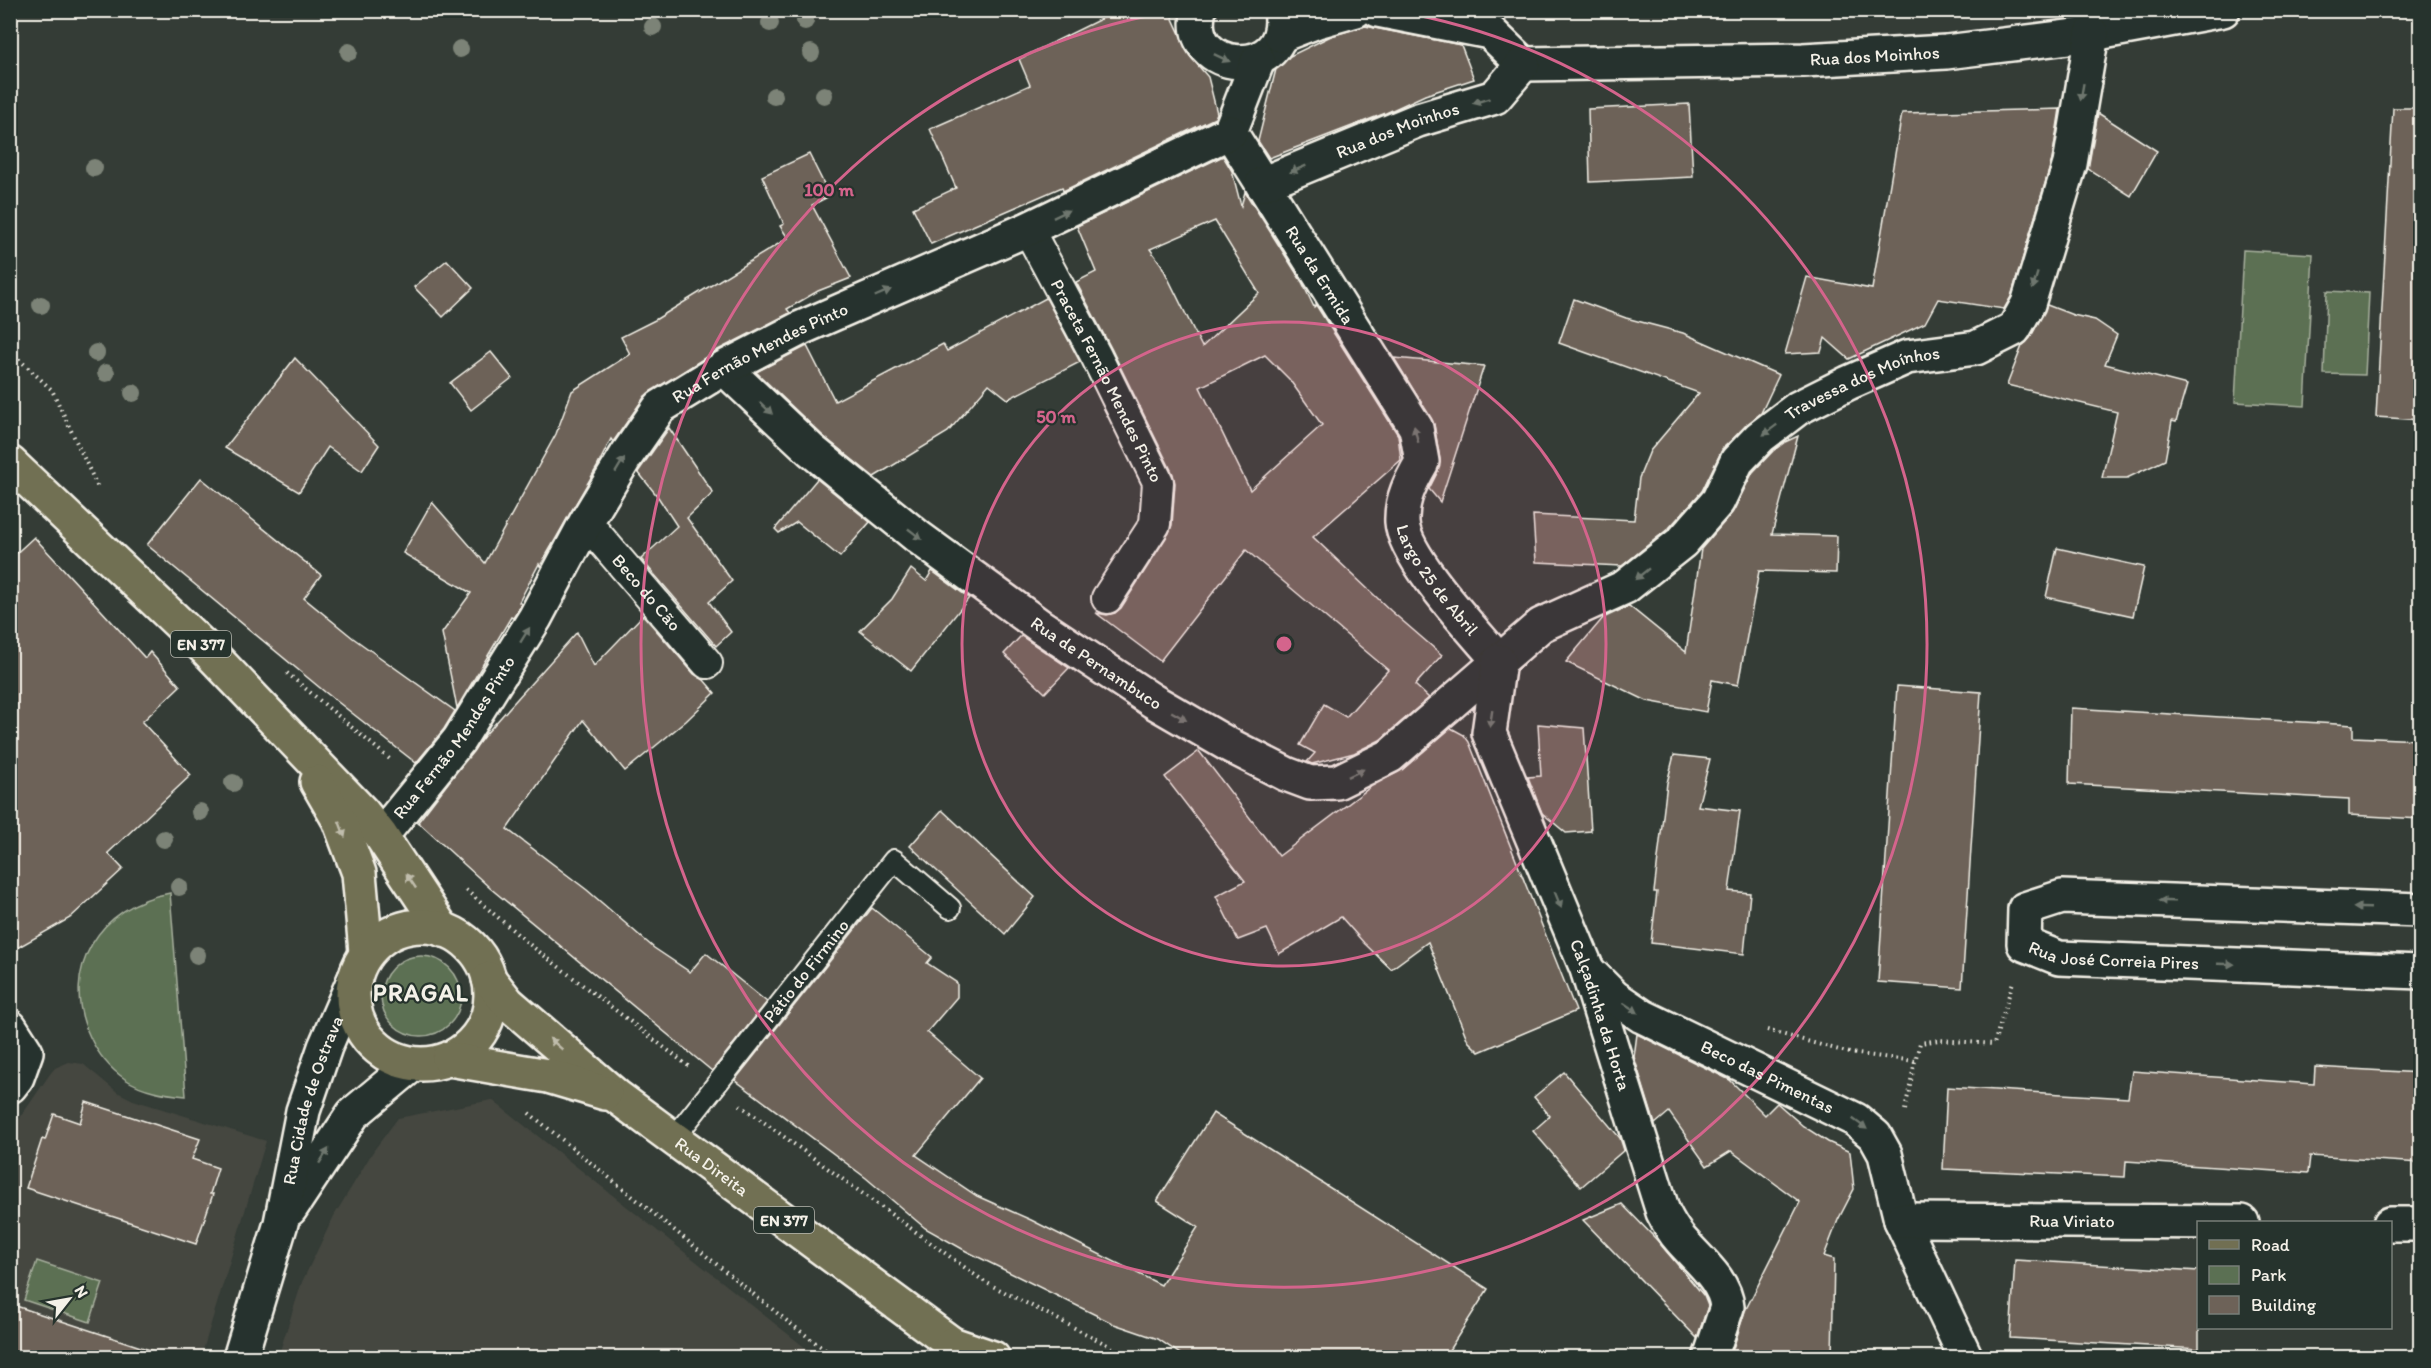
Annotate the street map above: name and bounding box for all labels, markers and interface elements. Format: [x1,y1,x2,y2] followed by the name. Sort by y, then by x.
[1809,41,1940,71] street label: Rua dos Moinhos
[1214,53,1232,63] one-way arrow
[2078,83,2087,102] one-way arrow
[1333,97,1462,163] street label: Rua dos Moinhos
[1472,97,1490,106] one-way arrow
[1289,165,1307,175] one-way arrow
[804,179,855,201] text: 100 m
[1053,209,1070,218] one-way arrow
[1281,221,1359,328] street label: Rua da Ermida
[2030,272,2039,290] one-way arrow
[1046,275,1167,486] street label: Praceta Fernão Mendes Pinto
[874,288,891,297] one-way arrow
[668,298,851,408] street label: Rua Fernão Mendes Pinto
[1780,342,1941,425] street label: Travessa dos Moínhos
[759,401,774,415] one-way arrow
[1036,406,1077,428] text: 50 m
[1762,423,1777,435] one-way arrow
[1411,425,1420,443] one-way arrow
[615,457,626,473] one-way arrow
[1391,522,1483,640] street label: Largo 25 de Abril
[907,528,923,541] one-way arrow
[607,549,686,636] street label: Beco do Cão
[1634,567,1650,580] one-way arrow
[1026,612,1166,715] street label: Rua de Pernambuco
[519,627,530,643] one-way arrow
[171,631,231,657] road number: EN 377
[1274,634,1294,654] centre of rings
[388,652,520,823] street label: Rua Fernão Mendes Pinto
[1487,709,1496,728] one-way arrow
[1171,711,1188,721] one-way arrow
[1347,768,1364,777] one-way arrow
[338,820,348,838] one-way arrow
[405,873,416,889] one-way arrow
[1554,891,1563,909] one-way arrow
[2158,896,2177,905] one-way arrow
[2353,904,2372,913] one-way arrow
[758,915,854,1027] street label: Pátio do Firmino
[1565,936,1636,1094] street label: Calçadinha da Horta
[2025,936,2199,974] street label: Rua José Correia Pires
[2216,960,2235,969] one-way arrow
[373,978,469,1007] district label: PRAGAL
[1622,1002,1638,1014] one-way arrow
[278,1012,348,1187] street label: Rua Cidade de Ostrava
[1697,1035,1838,1119] street label: Beco das Pimentas
[549,1038,564,1051] one-way arrow
[1853,1118,1868,1130] one-way arrow
[670,1132,753,1201] street label: Rua Direita
[319,1148,330,1164] one-way arrow
[754,1207,814,1233] road number: EN 377
[2029,1210,2115,1232] street label: Rua Viriato
[2197,1221,2392,1329] legend
[2251,1234,2290,1256] text: Road
[2251,1264,2286,1286] text: Park
[39,1269,99,1329] north arrow
[71,1282,92,1301] text: N
[2251,1294,2317,1316] text: Building

